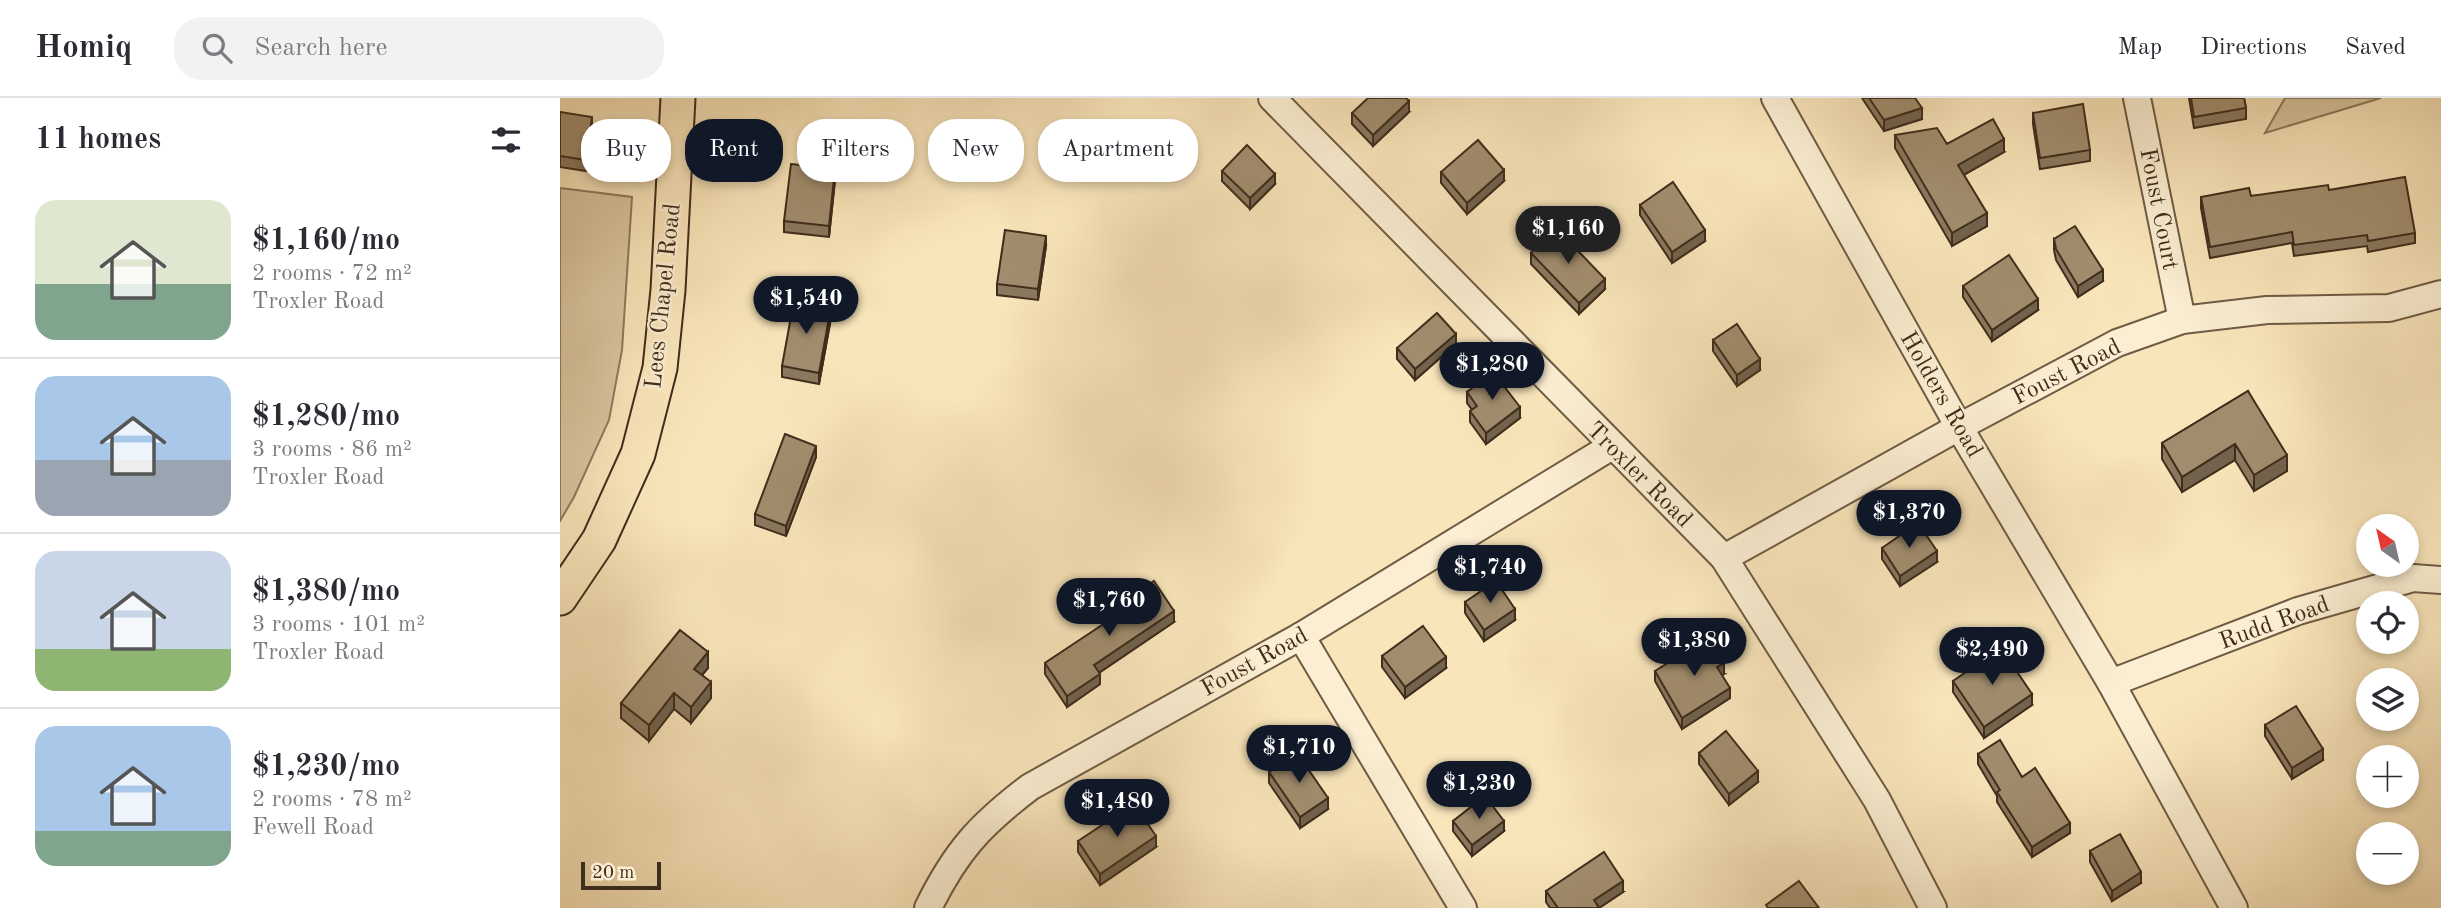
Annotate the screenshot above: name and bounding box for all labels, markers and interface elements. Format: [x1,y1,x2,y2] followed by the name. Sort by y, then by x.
[174,17,664,80] search box
[198,29,236,67] icon: search
[35,32,132,65] text: Homiq
[254,35,387,61] text: Search here
[2118,36,2162,60] text: Map
[2200,36,2307,60] text: Directions
[2345,36,2406,60] text: Saved
[581,119,671,182] chip: Buy
[685,119,783,182] chip: Rent
[797,119,914,182] chip: Filters
[928,119,1024,182] chip: New
[1038,119,1198,182] chip: Apartment
[487,121,525,159] icon: filters
[35,125,161,155] text: 11 homes
[2134,146,2182,272] street label: Foust Court
[642,202,686,390] street label: Lees Chapel Road
[1511,206,1625,266] pin: $1,160
[1531,217,1605,240] text: $1,160
[252,226,400,256] text: $1,160/mo
[91,228,175,312] icon: home
[252,262,412,285] text: 2 rooms · 72 m²
[749,276,863,336] pin: $1,540
[769,287,843,310] text: $1,540
[252,290,385,313] text: Troxler Road
[1895,328,1986,462] street label: Holders Road
[2009,335,2125,410] street label: Foust Road
[1435,342,1549,402] pin: $1,280
[1455,353,1529,376] text: $1,280
[252,402,400,432] text: $1,280/mo
[91,404,175,488] icon: home
[1581,418,1696,533] street label: Troxler Road
[252,438,412,461] text: 3 rooms · 86 m²
[252,466,385,489] text: Troxler Road
[1852,490,1966,550] pin: $1,370
[1872,501,1946,524] text: $1,370
[2356,514,2418,578] north arrow
[2356,514,2419,885] map controls
[1433,546,1547,605] pin: $1,740
[1453,556,1527,579] text: $1,740
[252,577,400,607] text: $1,380/mo
[1052,578,1166,638] pin: $1,760
[91,579,175,663] icon: home
[1072,589,1146,612] text: $1,760
[2356,591,2419,654] button: locate
[2216,593,2333,655] street label: Rudd Road
[252,613,425,636] text: 3 rooms · 101 m²
[1637,618,1751,678] pin: $1,380
[1197,624,1312,702] street label: Foust Road
[1935,628,2049,687] pin: $2,490
[1657,629,1731,652] text: $1,380
[1955,638,2029,661] text: $2,490
[252,641,385,664] text: Troxler Road
[2356,668,2419,731] button: layers
[1242,726,1356,785] pin: $1,710
[1262,736,1336,759] text: $1,710
[2356,745,2419,808] button: +
[252,752,400,782] text: $1,230/mo
[91,754,175,838] icon: home
[1422,762,1536,821] pin: $1,230
[1442,772,1516,795] text: $1,230
[1060,780,1174,839] pin: $1,480
[252,788,412,811] text: 2 rooms · 78 m²
[1080,790,1154,813] text: $1,480
[252,816,374,839] text: Fewell Road
[2356,822,2419,885] button: −
[581,859,662,891] scale bar
[592,864,634,883] text: 20 m

